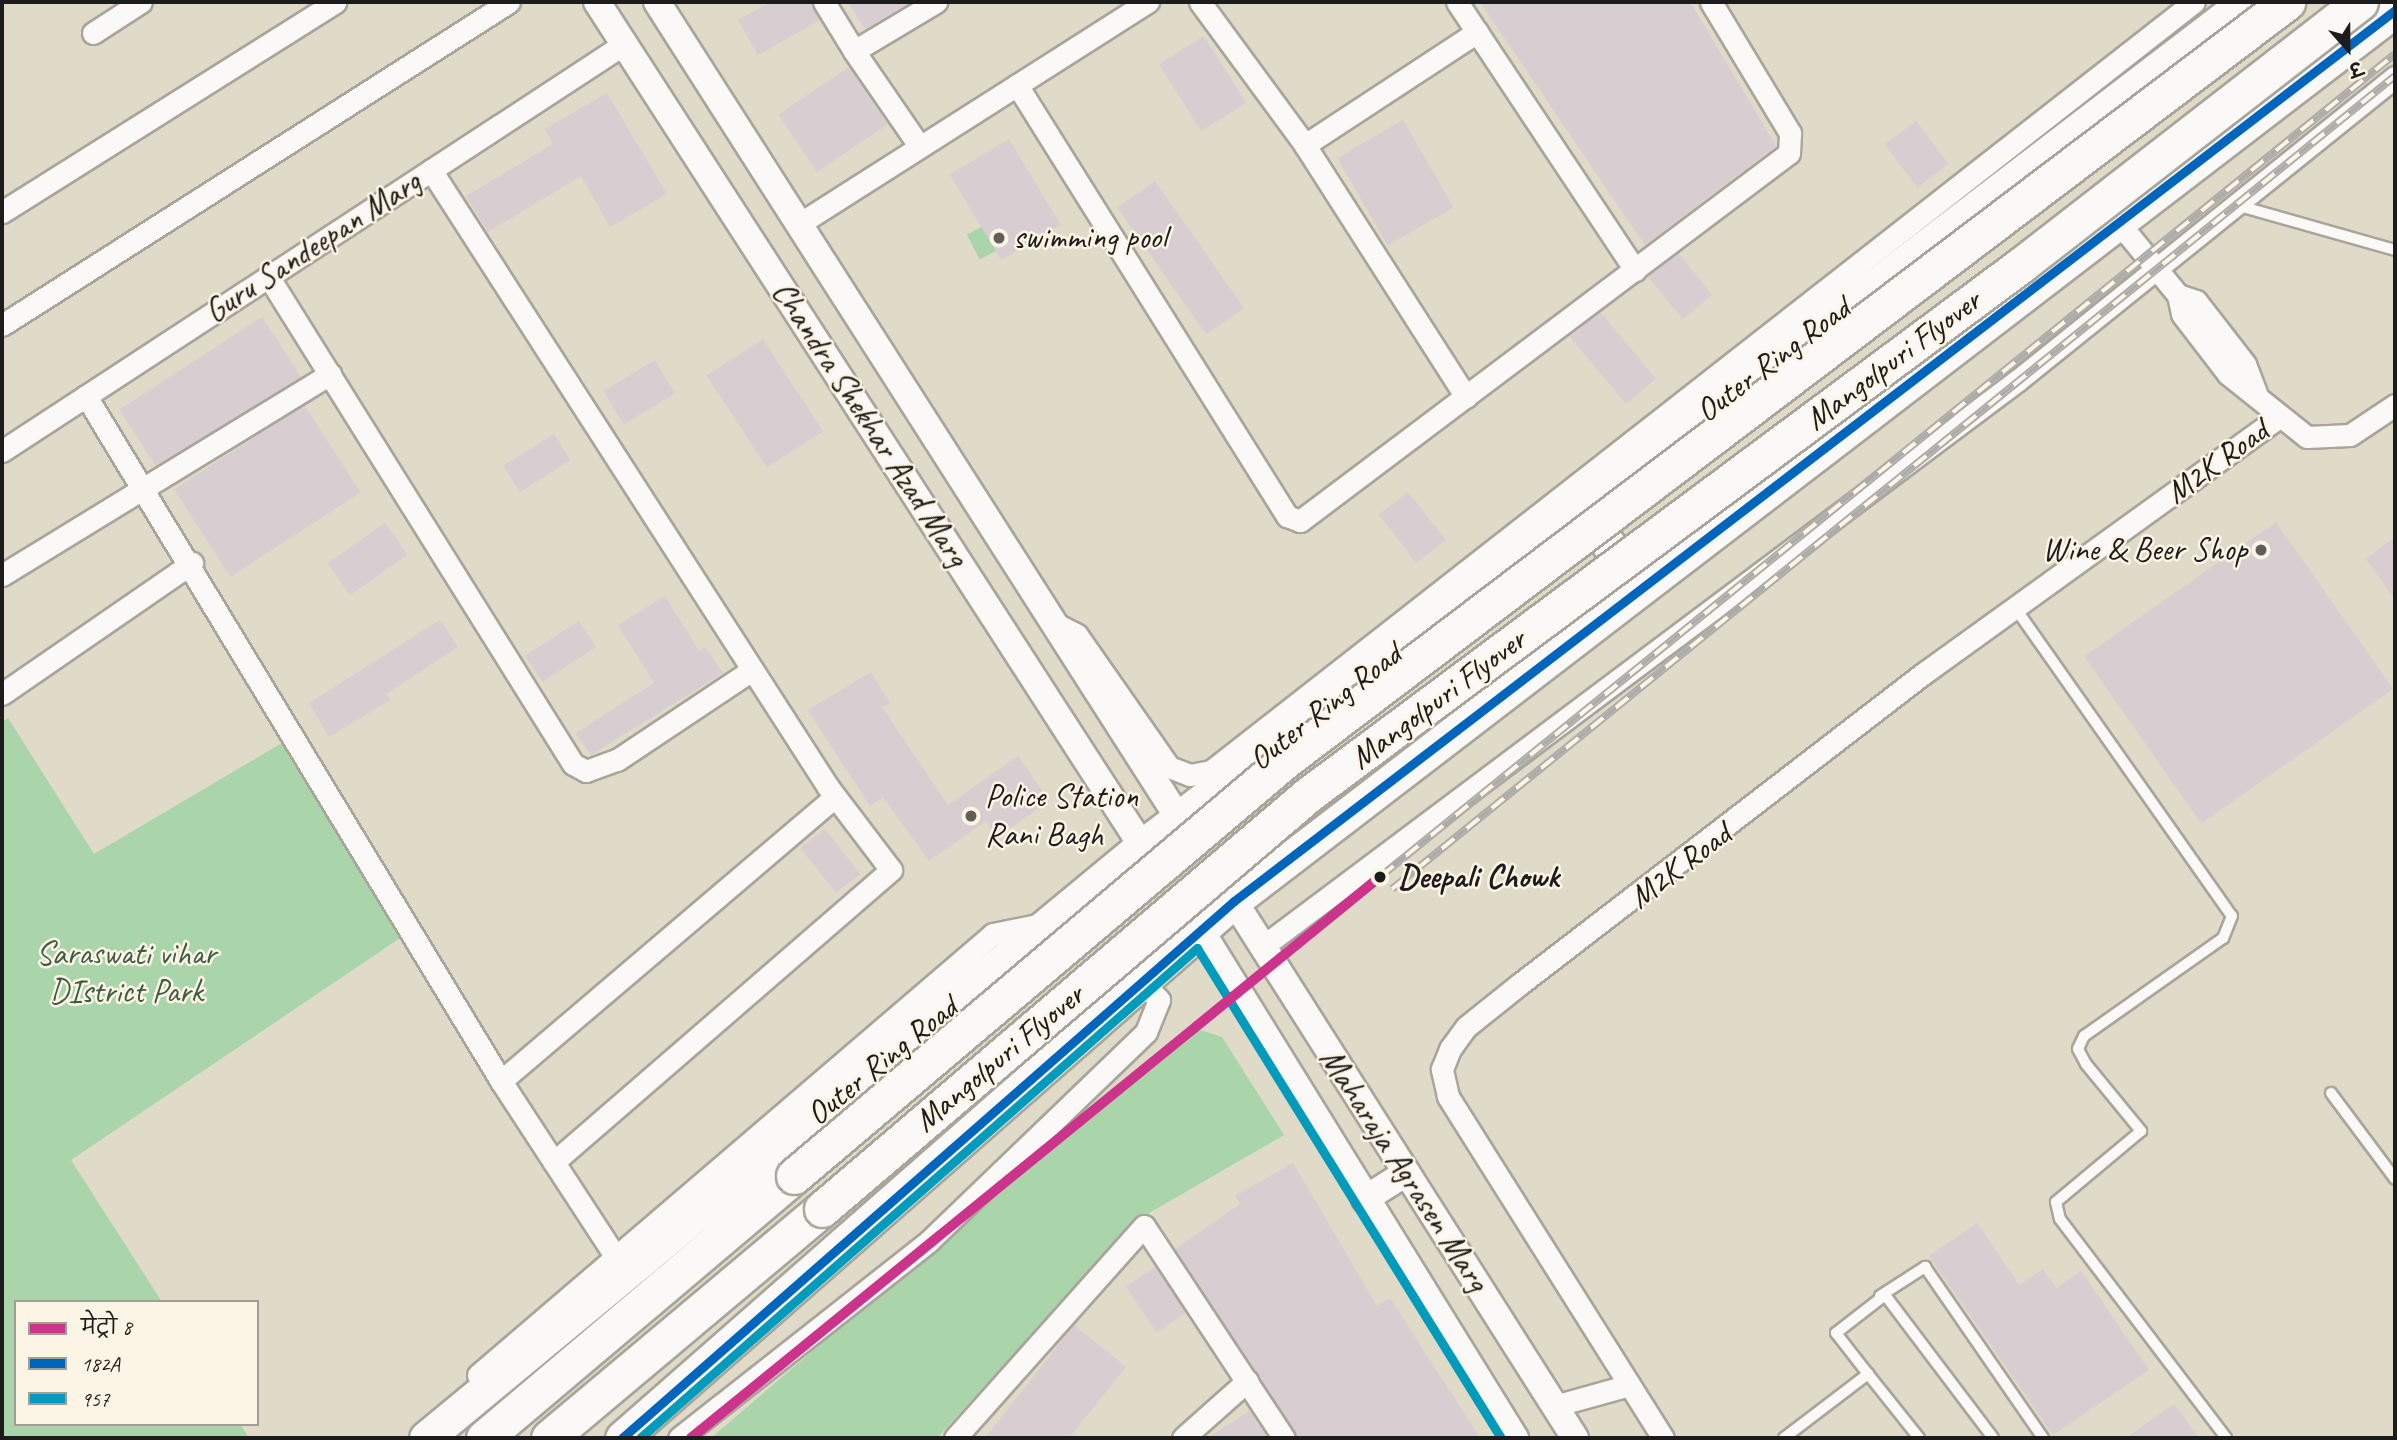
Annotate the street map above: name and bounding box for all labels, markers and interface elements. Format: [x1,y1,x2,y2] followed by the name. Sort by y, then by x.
[2313,14,2383,84] north arrow
[2345,55,2366,82] text: उ
[197,162,429,332] street label: Guru Sandeepan Marg
[1013,218,1167,258] place label: swimming pool
[991,230,1007,246] marker: swimming pool
[762,273,978,575] street label: Chandra Shekhar Azad Marg
[1797,281,1989,439] street label: Mangolpuri Flyover
[1688,289,1858,431] street label: Outer Ring Road
[2158,411,2276,513] street label: M2K Road
[2041,530,2247,570] place label: Wine & Beer Shop
[2253,542,2269,558] marker: Wine & Beer Shop
[1342,620,1534,778] street label: Mangolpuri Flyover
[1240,635,1410,779] street label: Outer Ring Road
[985,777,1139,855] place label: Police Station Rani Bagh
[963,808,979,824] marker: Police Station Rani Bagh
[1621,815,1739,917] street label: M2K Road
[1398,857,1559,897] place label: Deepali Chowk
[1369,866,1391,888] marker: Deepali Chowk
[36,934,216,1012] park label: Saraswati vihar DIstrict Park
[906,975,1092,1141] street label: Mangolpuri Flyover
[798,988,966,1134] street label: Outer Ring Road
[1310,1041,1498,1299] street label: Maharaja Agrasen Marg
[14,1300,259,1426] legend
[81,1314,132,1340] text: मेट्रो 8
[81,1351,120,1377] text: 182A
[81,1386,109,1412] text: 957

